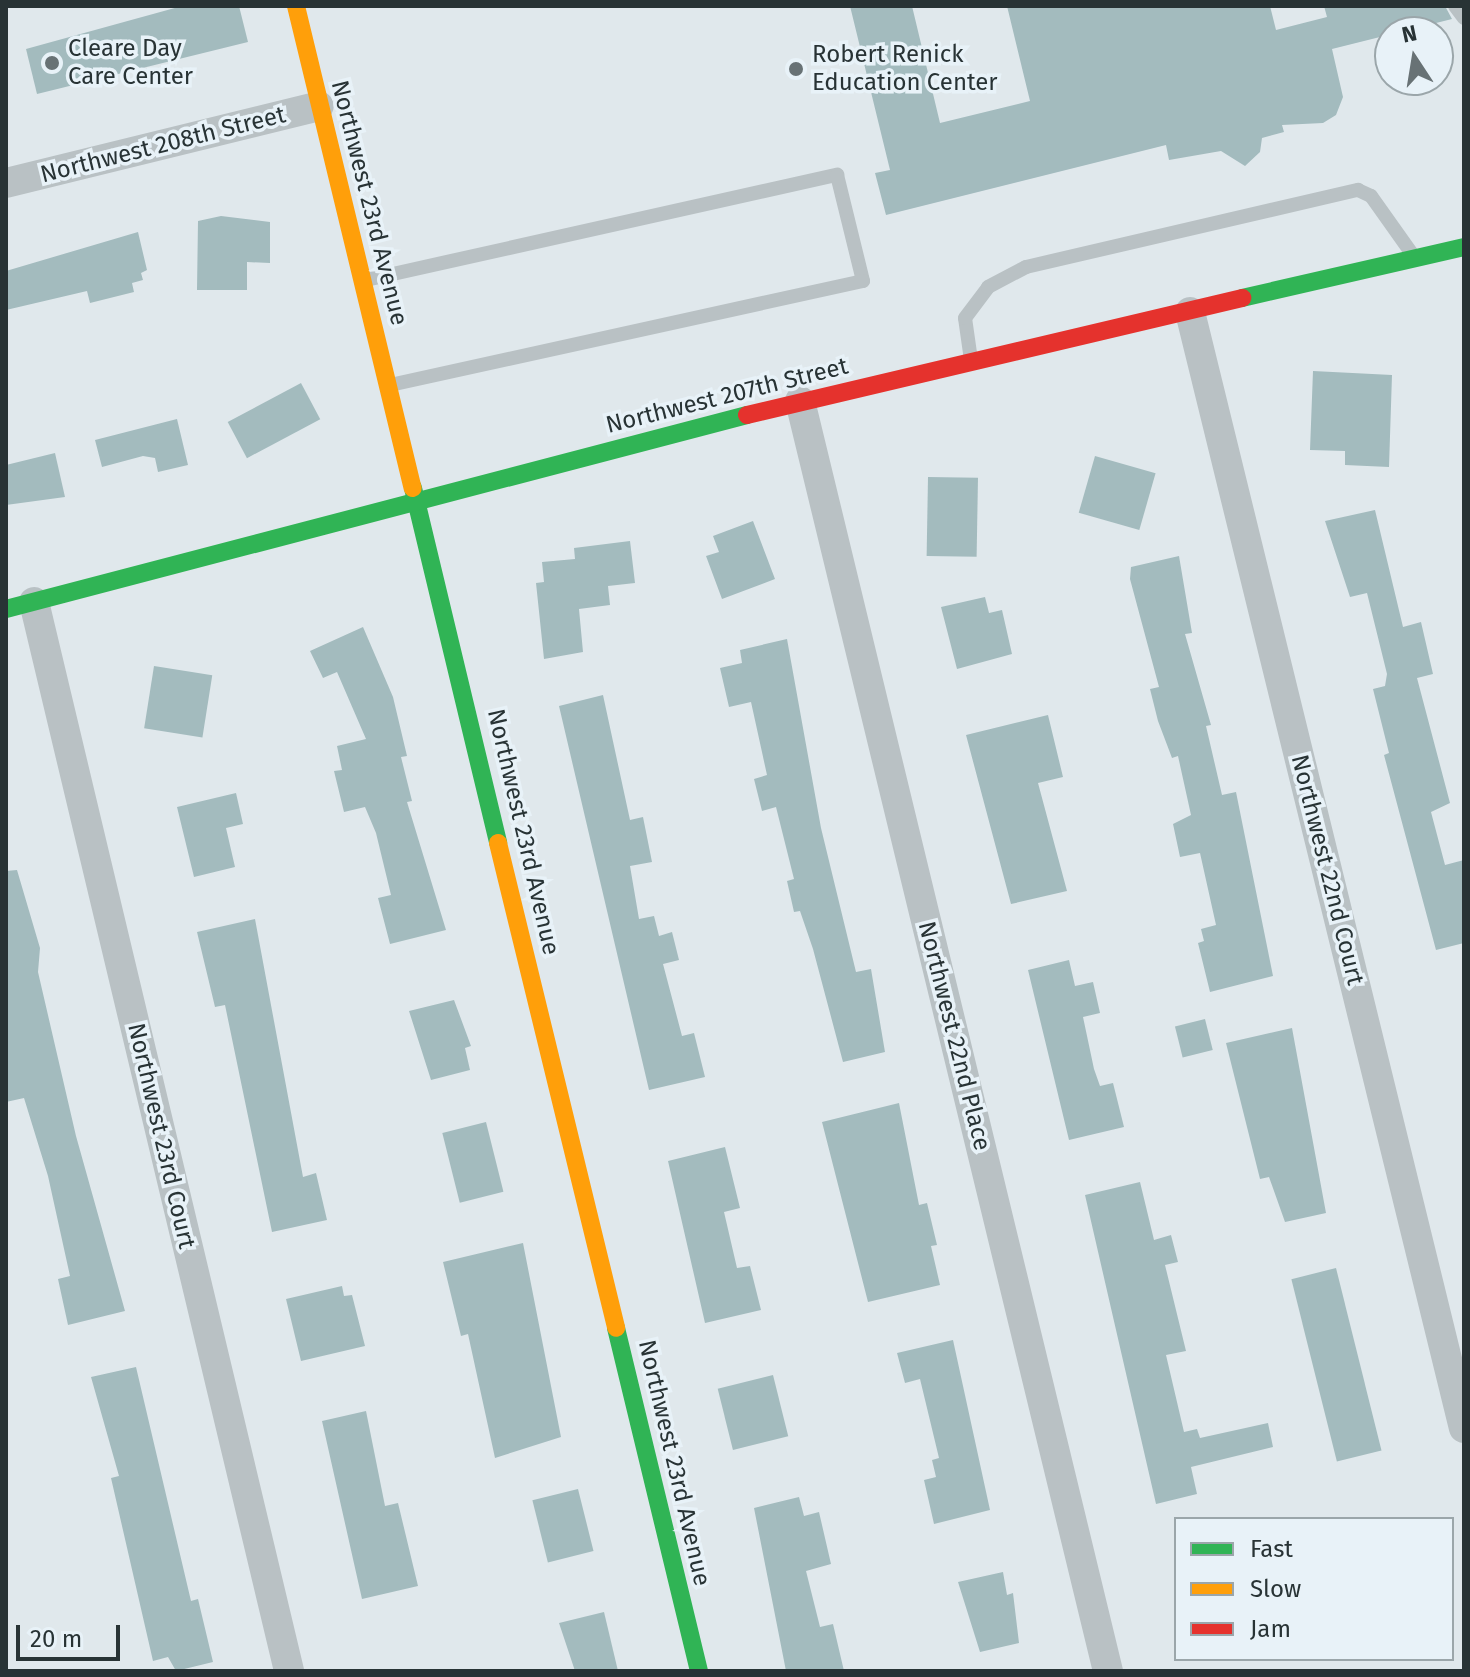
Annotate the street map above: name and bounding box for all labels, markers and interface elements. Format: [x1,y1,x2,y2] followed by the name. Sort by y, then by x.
[1374,16,1454,96] north arrow
[1399,19,1419,49] text: N
[68,35,193,91] place label: Cleare Day Care Center
[812,41,998,97] place label: Robert Renick Education Center
[43,54,61,72] marker: Cleare Day Care Center
[787,60,805,78] marker: Robert Renick Education Center
[325,77,413,329] street label: Northwest 23rd Avenue
[37,101,289,189] street label: Northwest 208th Street
[603,352,851,440] street label: Northwest 207th Street
[481,706,565,958] street label: Northwest 23rd Avenue
[1284,752,1370,988] street label: Northwest 22nd Court
[912,918,996,1154] street label: Northwest 22nd Place
[121,1020,201,1252] street label: Northwest 23rd Court
[632,1337,716,1589] street label: Northwest 23rd Avenue
[1174,1517,1454,1661] legend
[1250,1535,1293,1563] text: Fast
[1250,1575,1301,1603] text: Slow
[20,1609,124,1659] scale bar
[1250,1615,1291,1643] text: Jam
[30,1625,82,1653] text: 20 m

